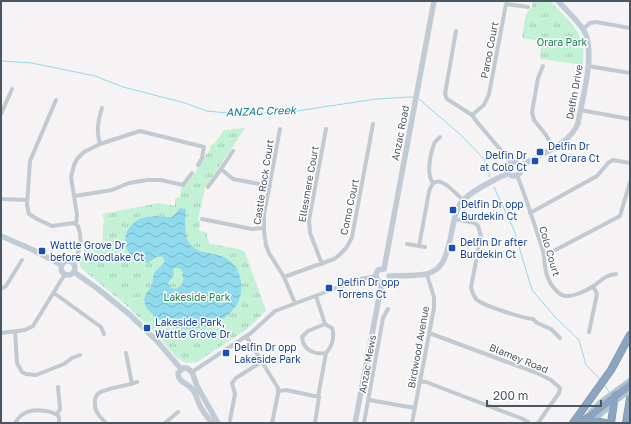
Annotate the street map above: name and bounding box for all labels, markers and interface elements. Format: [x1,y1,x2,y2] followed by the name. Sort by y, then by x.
[478,21,500,79] street label: Paroo Court
[537,36,588,48] park label: Orara Park
[563,63,585,120] street label: Delfin Drive
[226,103,298,118] water label: ANZAC Creek
[389,104,411,162] street label: Anzac Road
[250,138,276,226] street label: Castle Rock Court
[548,140,600,164] place label: Delfin Dr at Orara Ct
[295,145,321,223] street label: Ellesmere Court
[535,147,545,157] marker: Delfin Dr at Orara Ct
[480,149,527,173] place label: Delfin Dr at Colo Ct
[530,156,540,166] marker: Delfin Dr at Colo Ct
[337,178,361,236] street label: Como Court
[461,198,523,222] place label: Delfin Dr opp Burdekin Ct
[448,205,458,215] marker: Delfin Dr opp Burdekin Ct
[537,225,563,277] street label: Colo Court
[460,236,527,260] place label: Delfin Dr after Burdekin Ct
[50,239,144,263] place label: Wattle Grove Dr before Woodlake Ct
[447,243,457,253] marker: Delfin Dr after Burdekin Ct
[37,246,47,256] marker: Wattle Grove Dr before Woodlake Ct
[337,276,399,300] place label: Delfin Dr opp Torrens Ct
[324,283,334,293] marker: Delfin Dr opp Torrens Ct
[164,291,231,303] park label: Lakeside Park
[405,305,431,389] street label: Birdwood Avenue
[155,316,230,340] place label: Lakeside Park, Wattle Grove Dr
[142,323,152,333] marker: Lakeside Park, Wattle Grove Dr
[356,334,378,394] street label: Anzac Mews
[234,341,301,365] place label: Delfin Dr opp Lakeside Park
[488,341,550,375] street label: Blamey Road
[221,348,231,358] marker: Delfin Dr opp Lakeside Park
[487,382,601,408] scale bar
[493,388,528,403] text: 200 m

